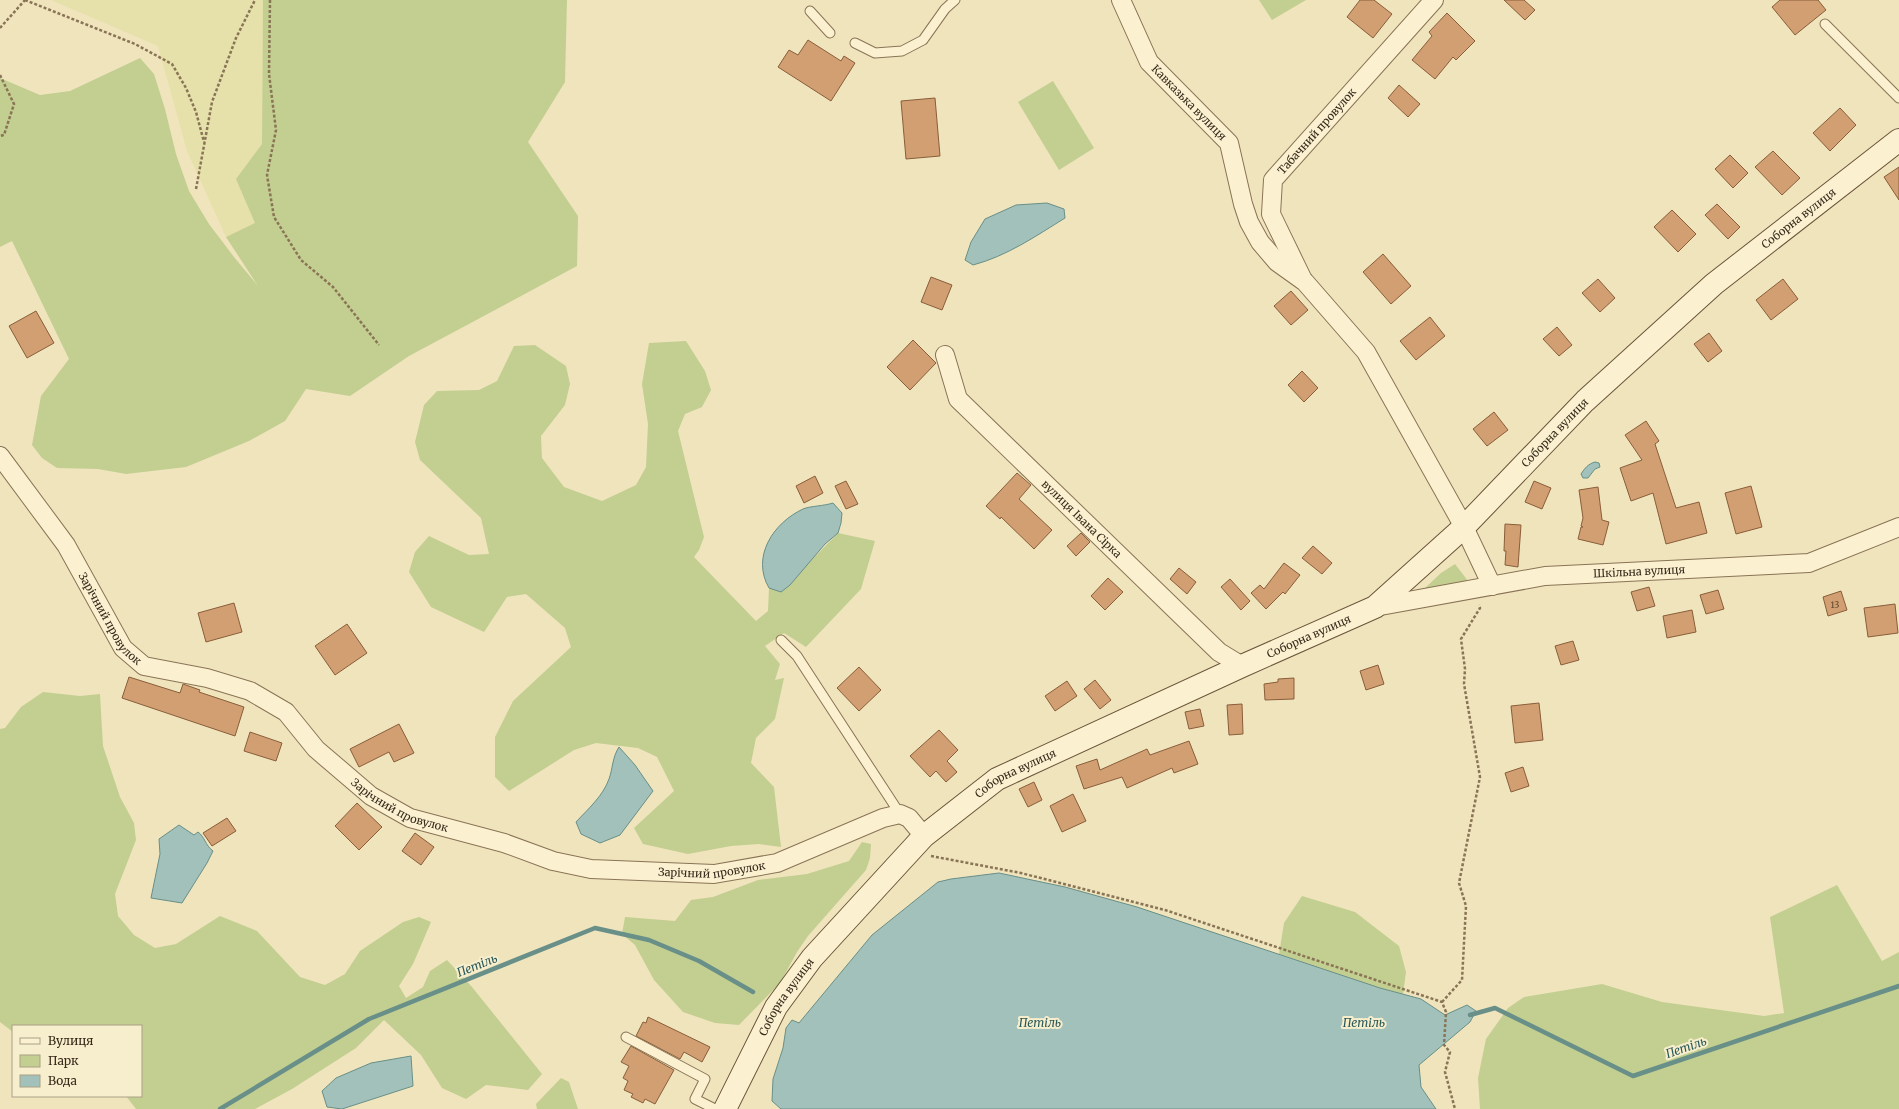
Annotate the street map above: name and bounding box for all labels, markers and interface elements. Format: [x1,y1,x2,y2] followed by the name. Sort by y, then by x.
[1149,62,1230,144] street label: Кавказька вулиця
[1275,85,1359,177] street label: Табачний провулок
[1758,185,1839,252] street label: Соборна вулиця
[1518,395,1591,470] street label: Соборна вулиця
[1039,477,1125,561] street label: вулиця Івана Сірка
[1593,562,1686,581] street label: Шкільна вулиця
[76,570,145,668] street label: Зарічний провулок
[1831,599,1839,610] house number: 13
[1265,611,1353,661] street label: Соборна вулиця
[972,746,1059,801] street label: Соборна вулиця
[348,775,450,835] street label: Зарічний провулок
[658,858,766,881] street label: Зарічний провулок
[455,950,499,980] water label: Петіль
[756,955,817,1038] street label: Соборна вулиця
[1019,1015,1061,1030] water label: Петіль
[1343,1015,1385,1030] water label: Петіль
[12,1025,142,1097] legend
[48,1033,93,1048] text: Вулиця
[1664,1033,1708,1061] water label: Петіль
[48,1053,79,1068] text: Парк
[48,1073,78,1088] text: Вода

